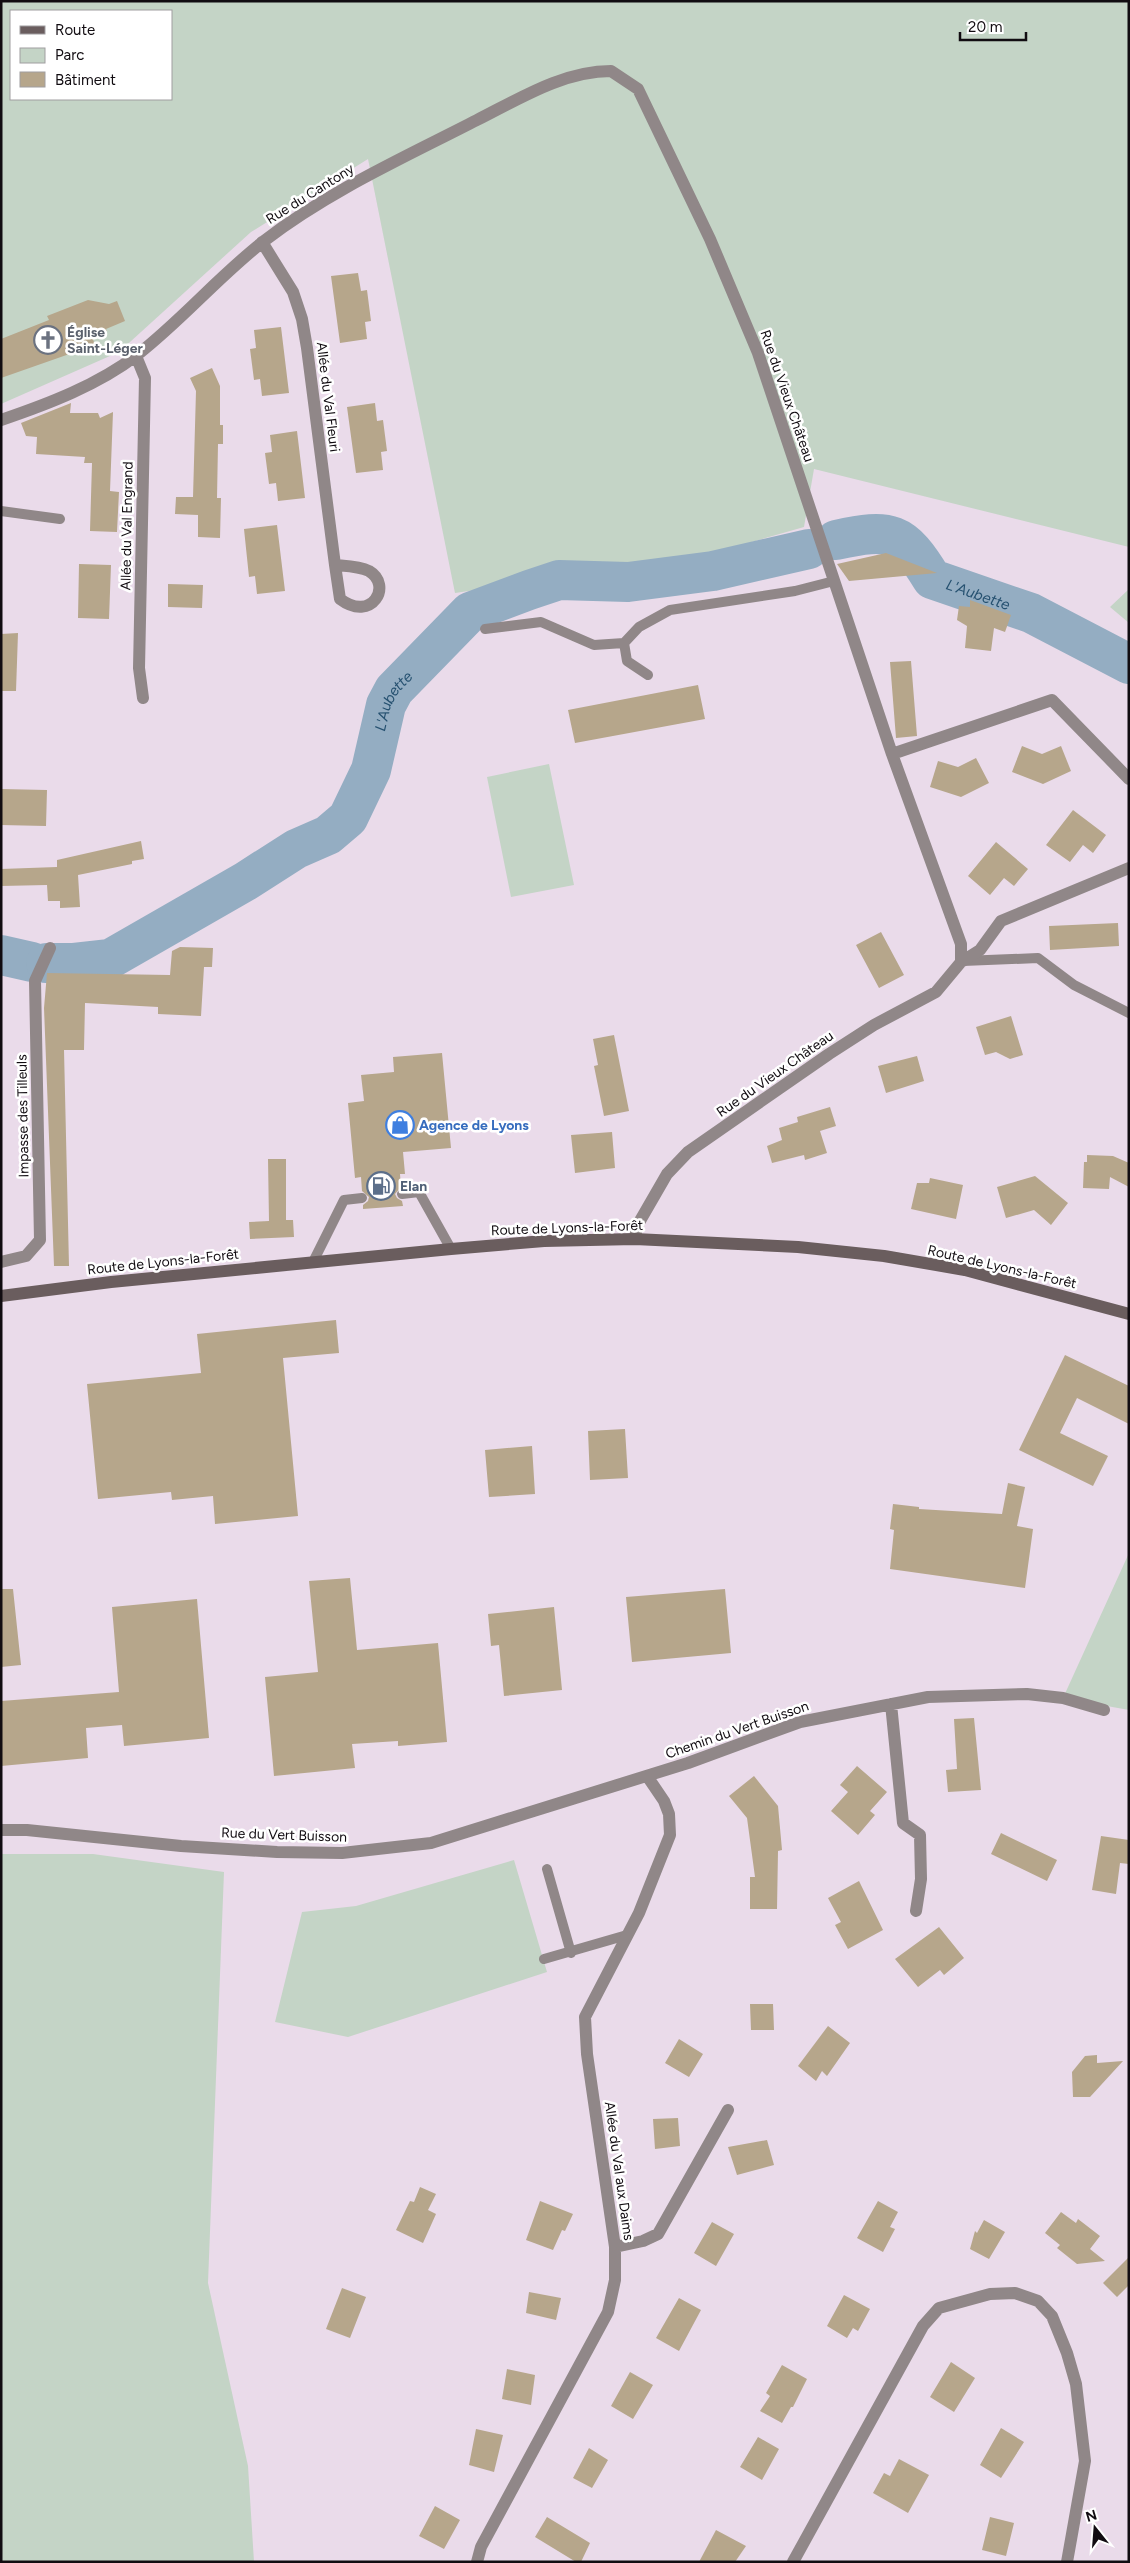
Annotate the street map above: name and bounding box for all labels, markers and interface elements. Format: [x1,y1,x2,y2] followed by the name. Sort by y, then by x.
[10,10,172,100] legend
[960,10,1026,42] scale bar
[968,18,1002,36] text: 20 m
[55,21,95,39] text: Route
[55,46,84,64] text: Parc
[55,71,116,89] text: Bâtiment
[263,160,358,228] street label: Rue du Cantony
[67,324,143,357] place label: Église Saint-Léger
[33,325,63,355] church icon: Église Saint-Léger
[756,328,818,464] street label: Rue du Vieux Château
[313,341,343,453] street label: Allée du Val Fleuri
[117,461,137,591] street label: Allée du Val Engrand
[944,576,1012,614] water label: L'Aubette
[371,667,416,733] water label: L'Aubette
[713,1027,837,1121] street label: Rue du Vieux Château
[13,1054,33,1178] street label: Impasse des Tilleuls
[385,1110,415,1140] shop icon: Agence de Lyons
[419,1117,529,1134] place label: Agence de Lyons
[366,1171,396,1201] fuel station icon: Elan
[400,1178,427,1195] place label: Elan
[491,1217,643,1239] street label: Route de Lyons-la-Forêt
[926,1242,1078,1292] street label: Route de Lyons-la-Forêt
[86,1246,240,1278] street label: Route de Lyons-la-Forêt
[663,1697,811,1763] street label: Chemin du Vert Buisson
[221,1824,347,1846] street label: Rue du Vert Buisson
[601,2100,637,2242] street label: Allée du Val aux Daims
[1070,2503,1120,2553] north arrow
[1084,2506,1099,2526] text: N

